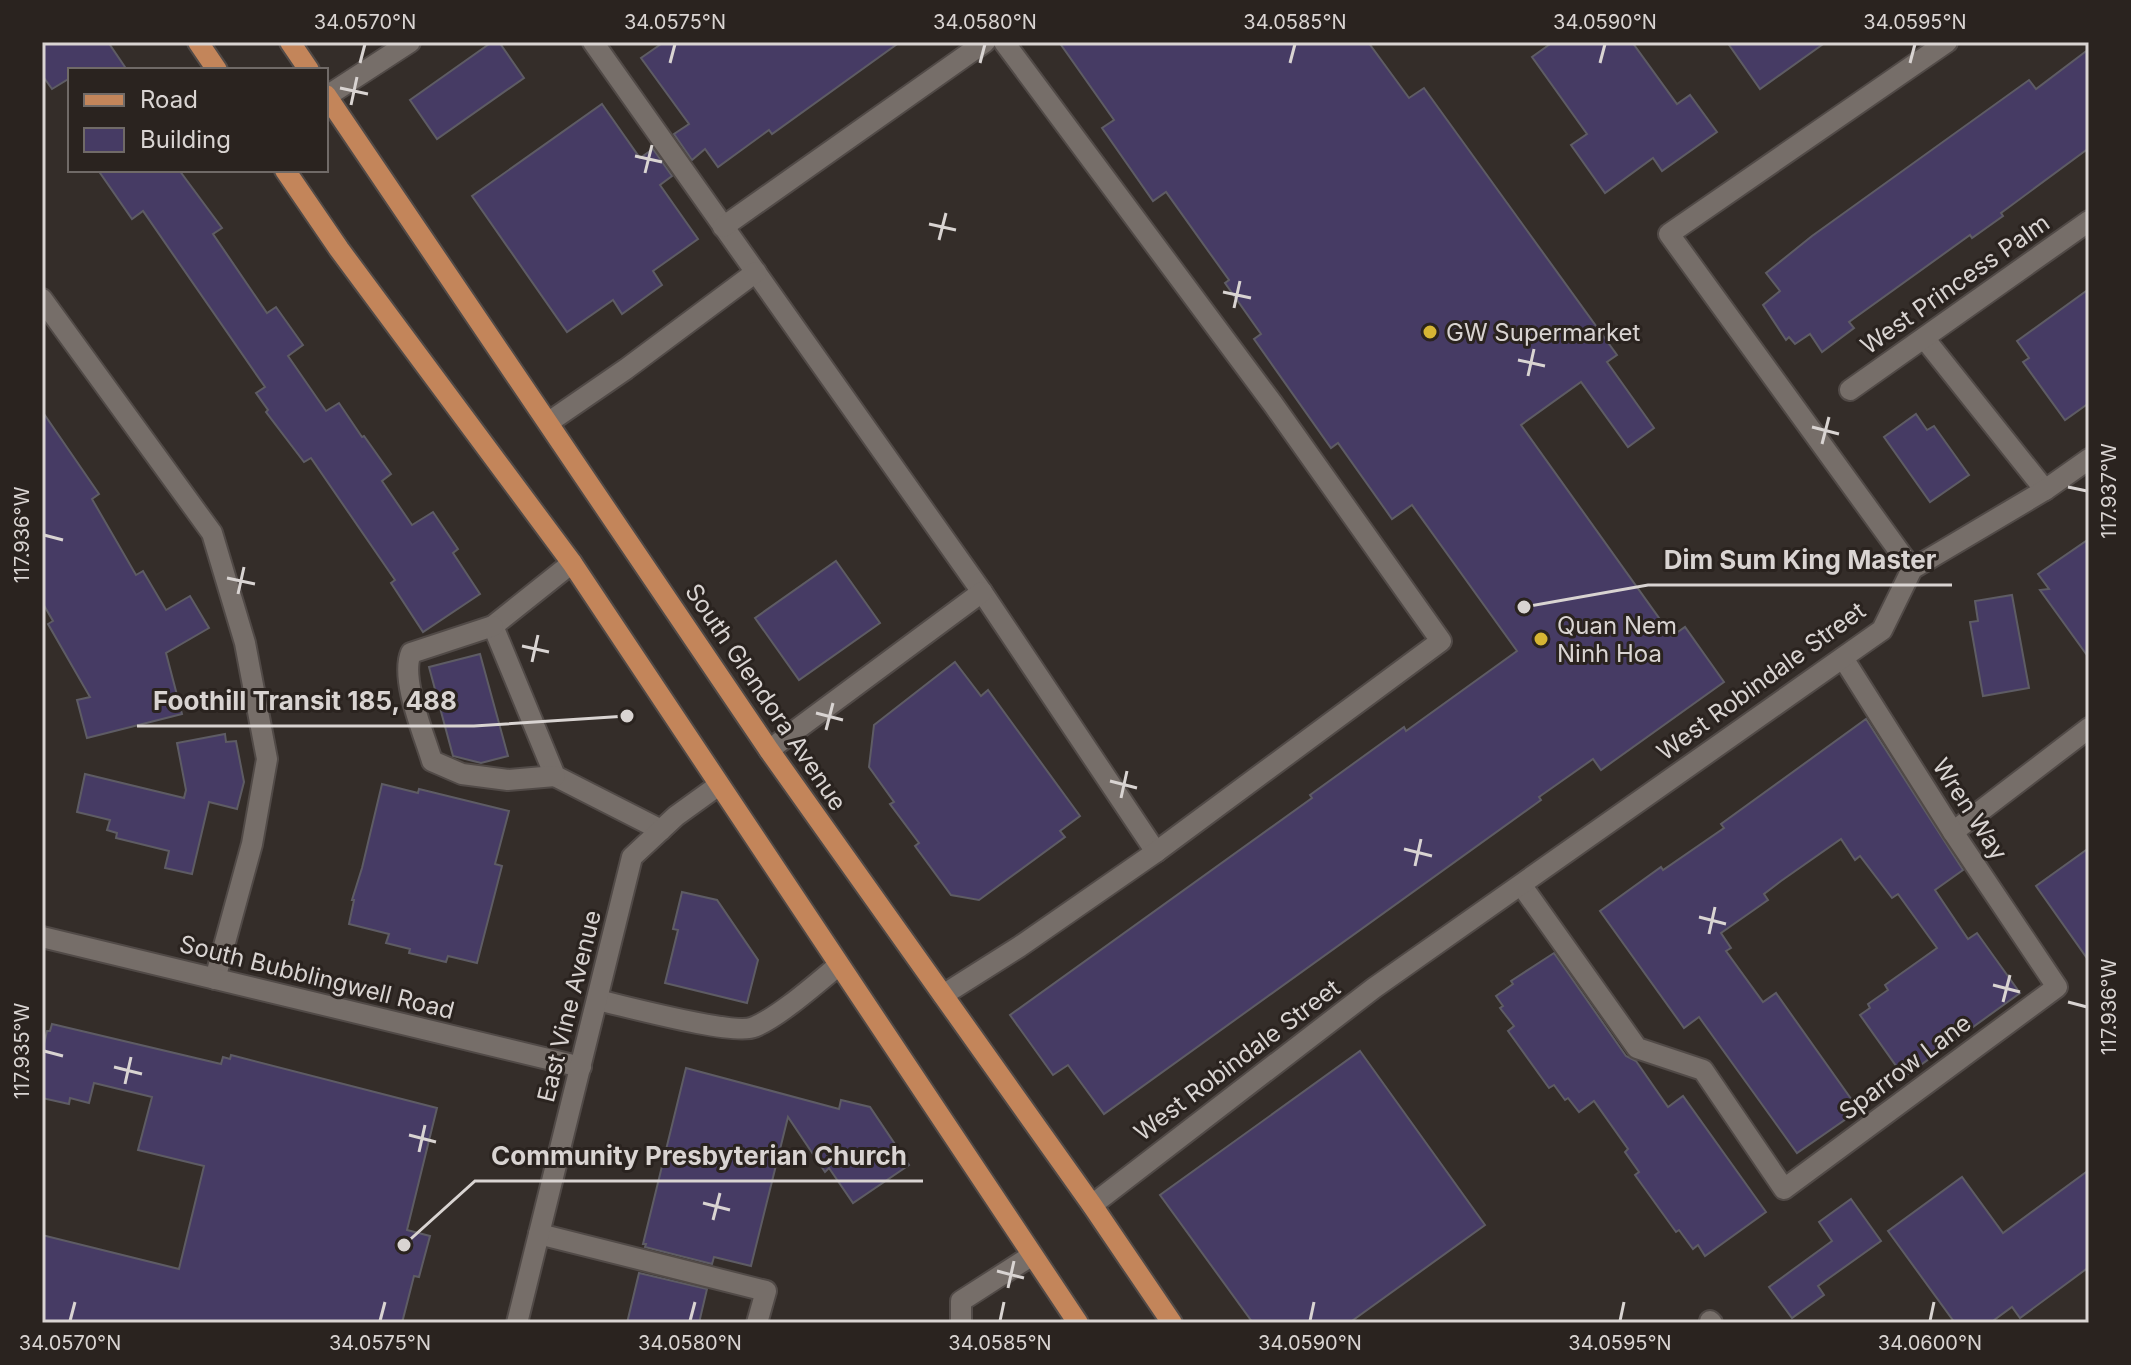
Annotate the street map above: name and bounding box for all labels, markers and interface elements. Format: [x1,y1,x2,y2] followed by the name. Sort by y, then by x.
[314,10,416,34] text: 34.0570°N
[624,10,726,34] text: 34.0575°N
[933,10,1037,34] text: 34.0580°N
[1243,10,1347,34] text: 34.0585°N
[1553,10,1657,34] text: 34.0590°N
[1863,10,1967,34] text: 34.0595°N
[68,68,328,172] legend
[140,85,198,114] text: Road
[140,125,231,154] text: Building
[1855,208,2055,360] street label: West Princess Palm
[1446,318,1641,347] place label: GW Supermarket
[1421,323,1439,341] marker: GW Supermarket
[2097,443,2121,539] text: 117.937°W
[10,486,34,583] text: 117.936°W
[1648,535,1952,585] callout: Dim Sum King Master
[1664,544,1937,575] text: Dim Sum King Master
[679,578,853,816] street label: South Glendora Avenue
[1651,596,1871,766] street label: West Robindale Street
[1557,611,1677,668] place label: Quan Nem Ninh Hoa
[1532,630,1550,648] marker: Quan Nem Ninh Hoa
[137,676,474,726] callout: Foothill Transit 185, 488
[153,685,457,716] text: Foothill Transit 185, 488
[1926,753,2014,865] street label: Wren Way
[531,907,607,1105] street label: East Vine Avenue
[177,929,457,1025] street label: South Bubblingwell Road
[2097,958,2121,1055] text: 117.936°W
[1128,973,1346,1147] street label: West Robindale Street
[10,1002,34,1099] text: 117.935°W
[1833,1008,1977,1126] street label: Sparrow Lane
[475,1131,923,1181] callout: Community Presbyterian Church
[491,1140,907,1171] text: Community Presbyterian Church
[19,1331,121,1355] text: 34.0570°N
[329,1331,431,1355] text: 34.0575°N
[638,1331,742,1355] text: 34.0580°N
[948,1331,1052,1355] text: 34.0585°N
[1258,1331,1362,1355] text: 34.0590°N
[1568,1331,1672,1355] text: 34.0595°N
[1878,1331,1982,1355] text: 34.0600°N

